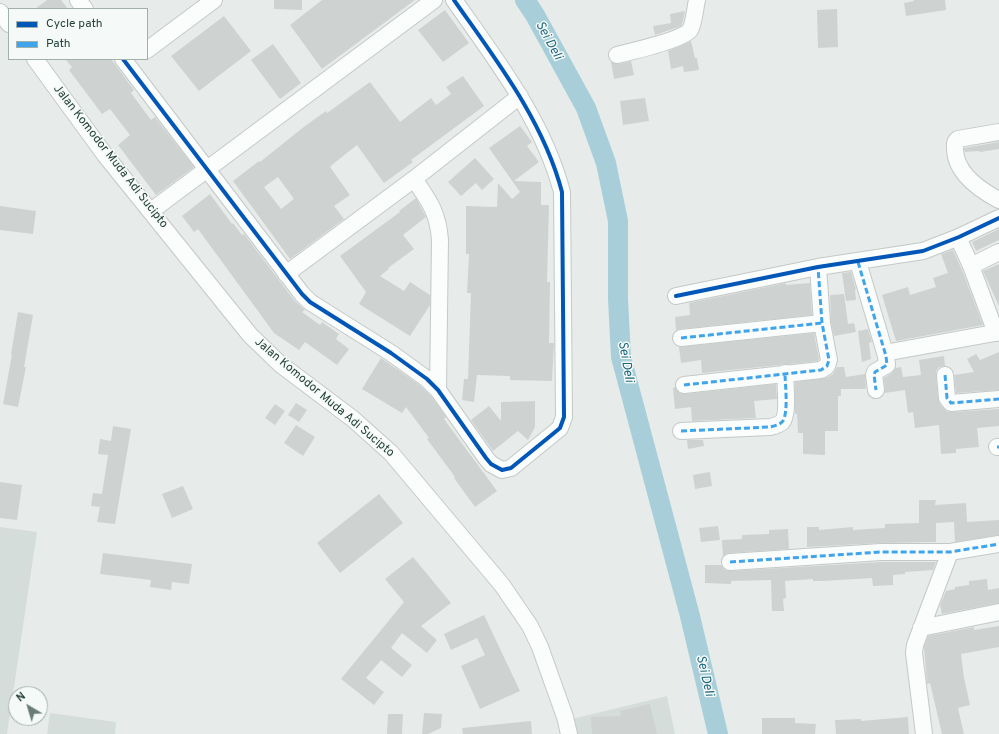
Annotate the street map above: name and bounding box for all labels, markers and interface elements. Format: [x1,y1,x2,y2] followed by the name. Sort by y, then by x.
[8,8,148,60] legend
[46,16,103,32] text: Cycle path
[531,19,565,63] water label: Sei Deli
[46,36,71,52] text: Path
[50,82,170,232] street label: Jalan Komodor Muda Adi Sucipto
[251,335,397,461] street label: Jalan Komodor Muda Adi Sucipto
[614,340,636,384] water label: Sei Deli
[692,654,716,698] water label: Sei Deli
[8,686,48,726] north arrow
[14,689,29,705] text: N

